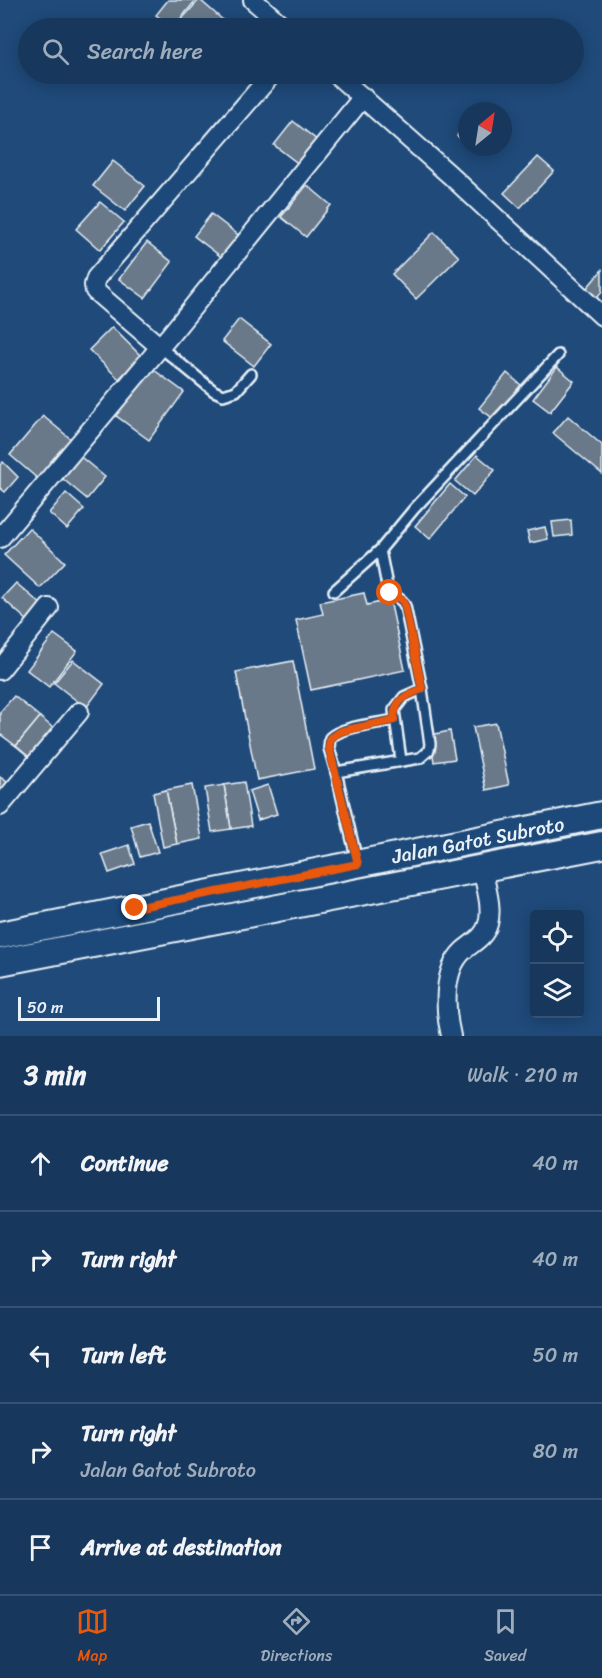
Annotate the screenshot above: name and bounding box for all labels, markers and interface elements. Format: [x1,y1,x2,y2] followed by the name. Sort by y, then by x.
[18,18,584,84] search box
[87,32,203,71] text: Search here
[39,35,72,68] icon: search
[458,102,512,156] north arrow
[376,579,402,605] route start
[388,807,567,875] street label: Jalan Gatot Subroto
[121,894,147,920] route end
[530,910,584,1018] map controls
[530,910,584,964] button: locate
[530,964,584,1018] button: layers
[27,993,63,1022] text: 50 m
[18,994,160,1022] scale bar
[24,1052,86,1098] text: 3 min
[467,1058,578,1093] text: Walk · 210 m
[81,1144,169,1183] text: Continue
[532,1146,578,1181] text: 40 m
[24,1147,57,1180] icon: ahead
[81,1240,176,1279] text: Turn right
[532,1242,578,1277] text: 40 m
[24,1243,57,1276] icon: right
[81,1336,166,1375] text: Turn left
[533,1338,578,1373] text: 50 m
[24,1339,57,1372] icon: left
[81,1414,176,1453] text: Turn right
[533,1434,578,1469] text: 80 m
[24,1435,57,1468] icon: right
[81,1453,256,1488] text: Jalan Gatot Subroto
[81,1528,282,1567] text: Arrive at destination
[24,1531,57,1564] icon: arrive
[76,1605,109,1670] tab: Map
[261,1605,332,1670] tab: Directions
[484,1605,526,1670] tab: Saved

